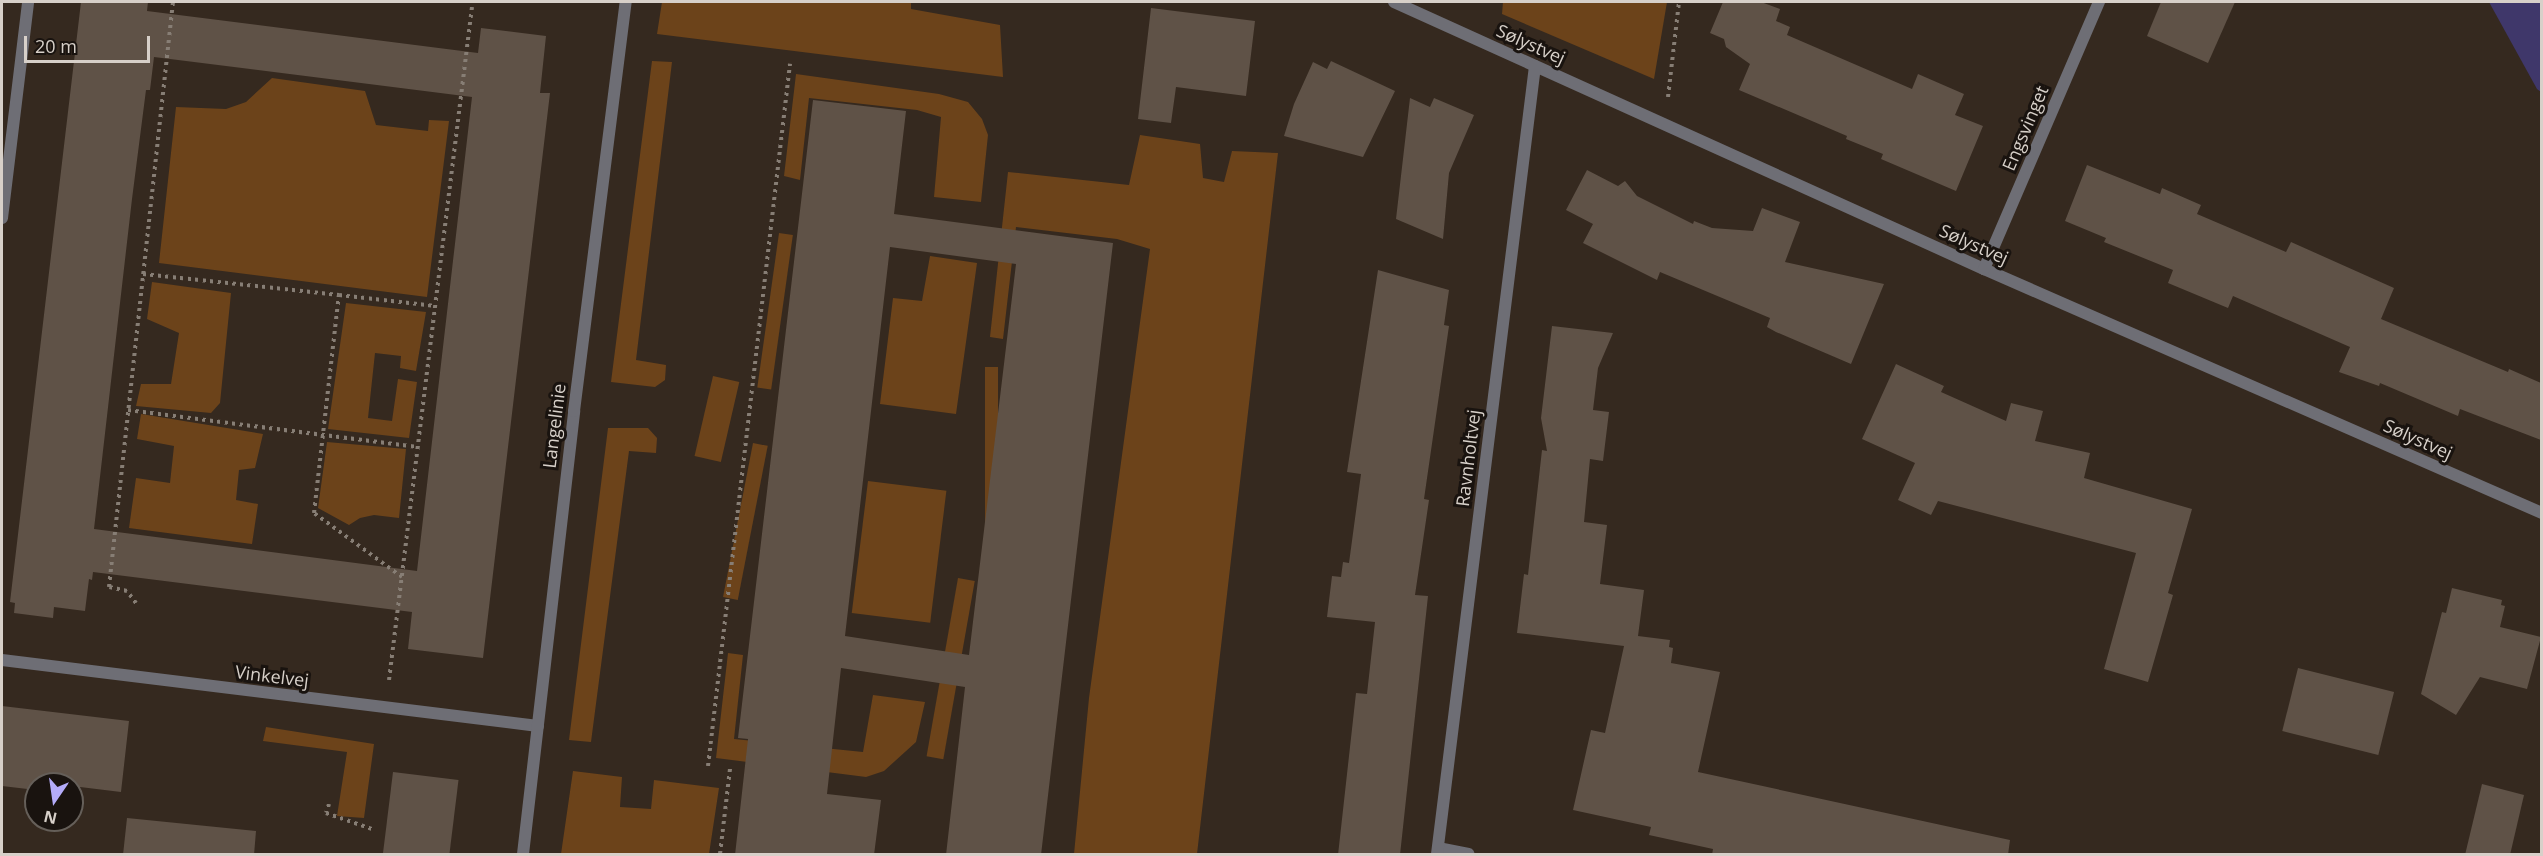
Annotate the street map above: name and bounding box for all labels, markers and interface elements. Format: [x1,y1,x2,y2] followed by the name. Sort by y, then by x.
[1493,19,1569,69] street label: Sølystvej
[27,24,153,62] scale bar
[35,34,77,58] text: 20 m
[1997,82,2053,174] street label: Engsvinget
[1936,219,2012,269] street label: Sølystvej
[538,382,570,470] street label: Langelinie
[1451,408,1485,508] street label: Ravnholtvej
[2380,414,2456,464] street label: Sølystvej
[234,661,310,691] street label: Vinkelvej
[24,772,84,832] north arrow
[42,805,59,830] text: N

